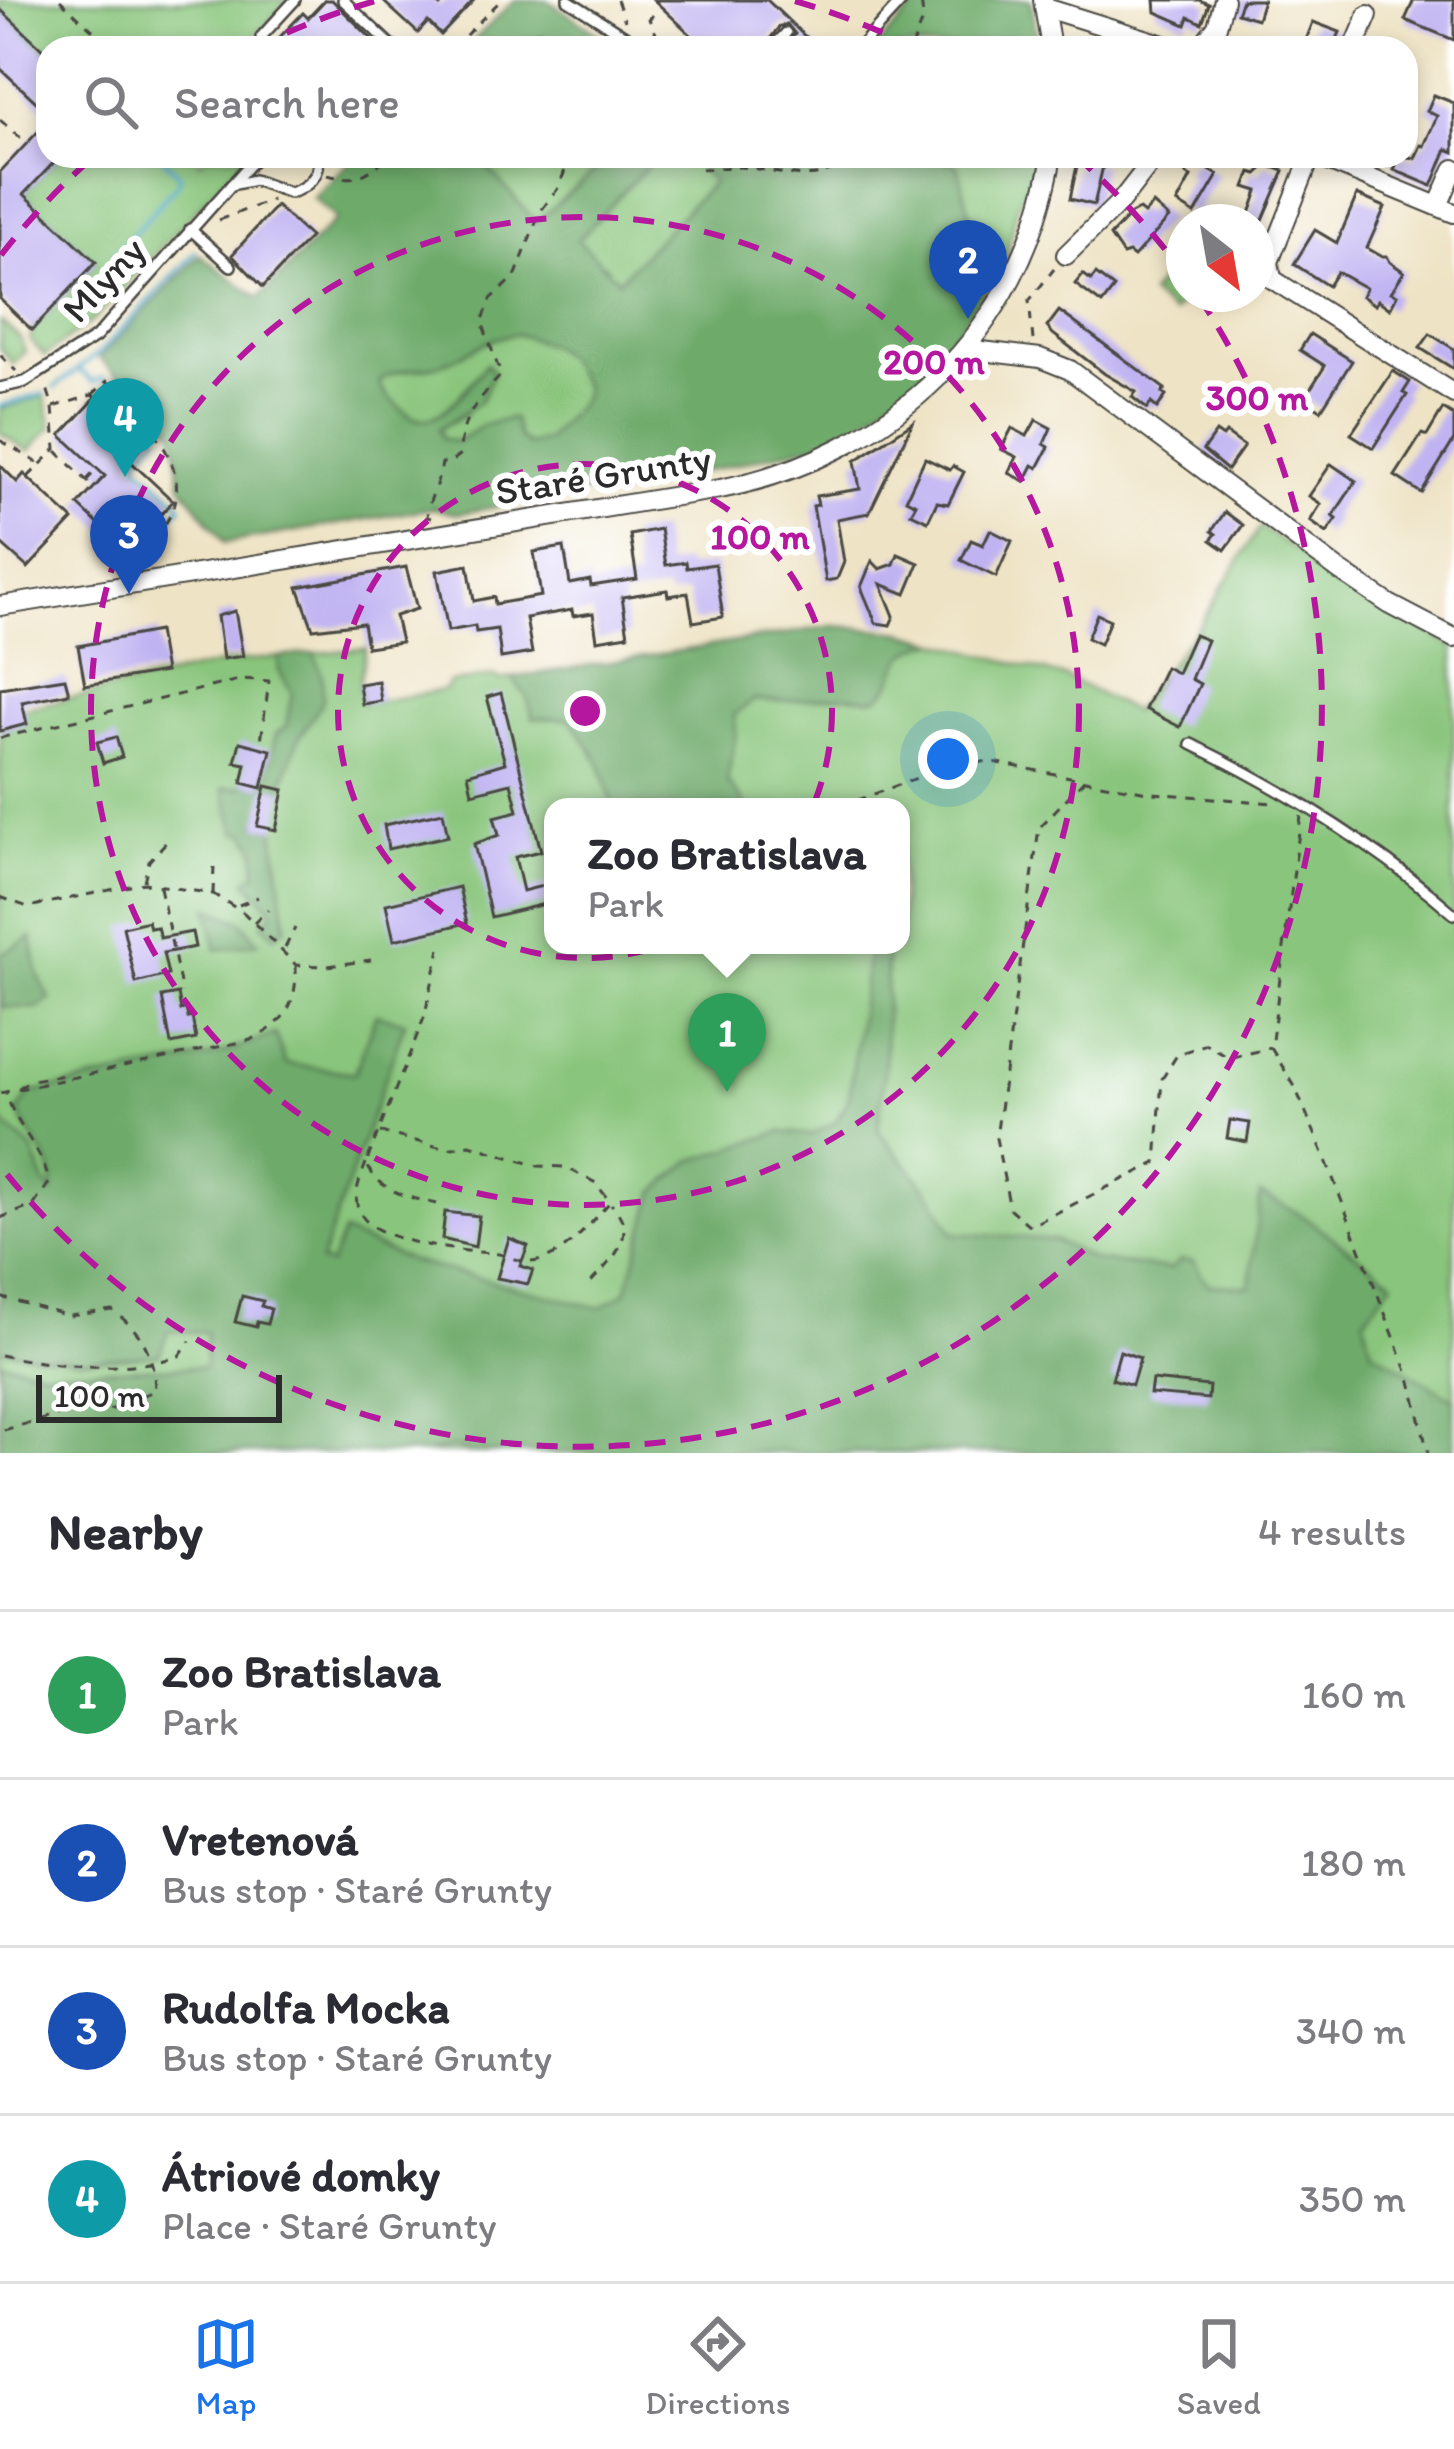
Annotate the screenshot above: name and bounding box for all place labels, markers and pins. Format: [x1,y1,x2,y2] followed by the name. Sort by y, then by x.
[929,220,1007,319] pin: 2
[86,378,164,477] pin: 4
[90,495,168,594] pin: 3
[564,690,606,732] centre of rings
[688,993,766,1092] pin: 1

